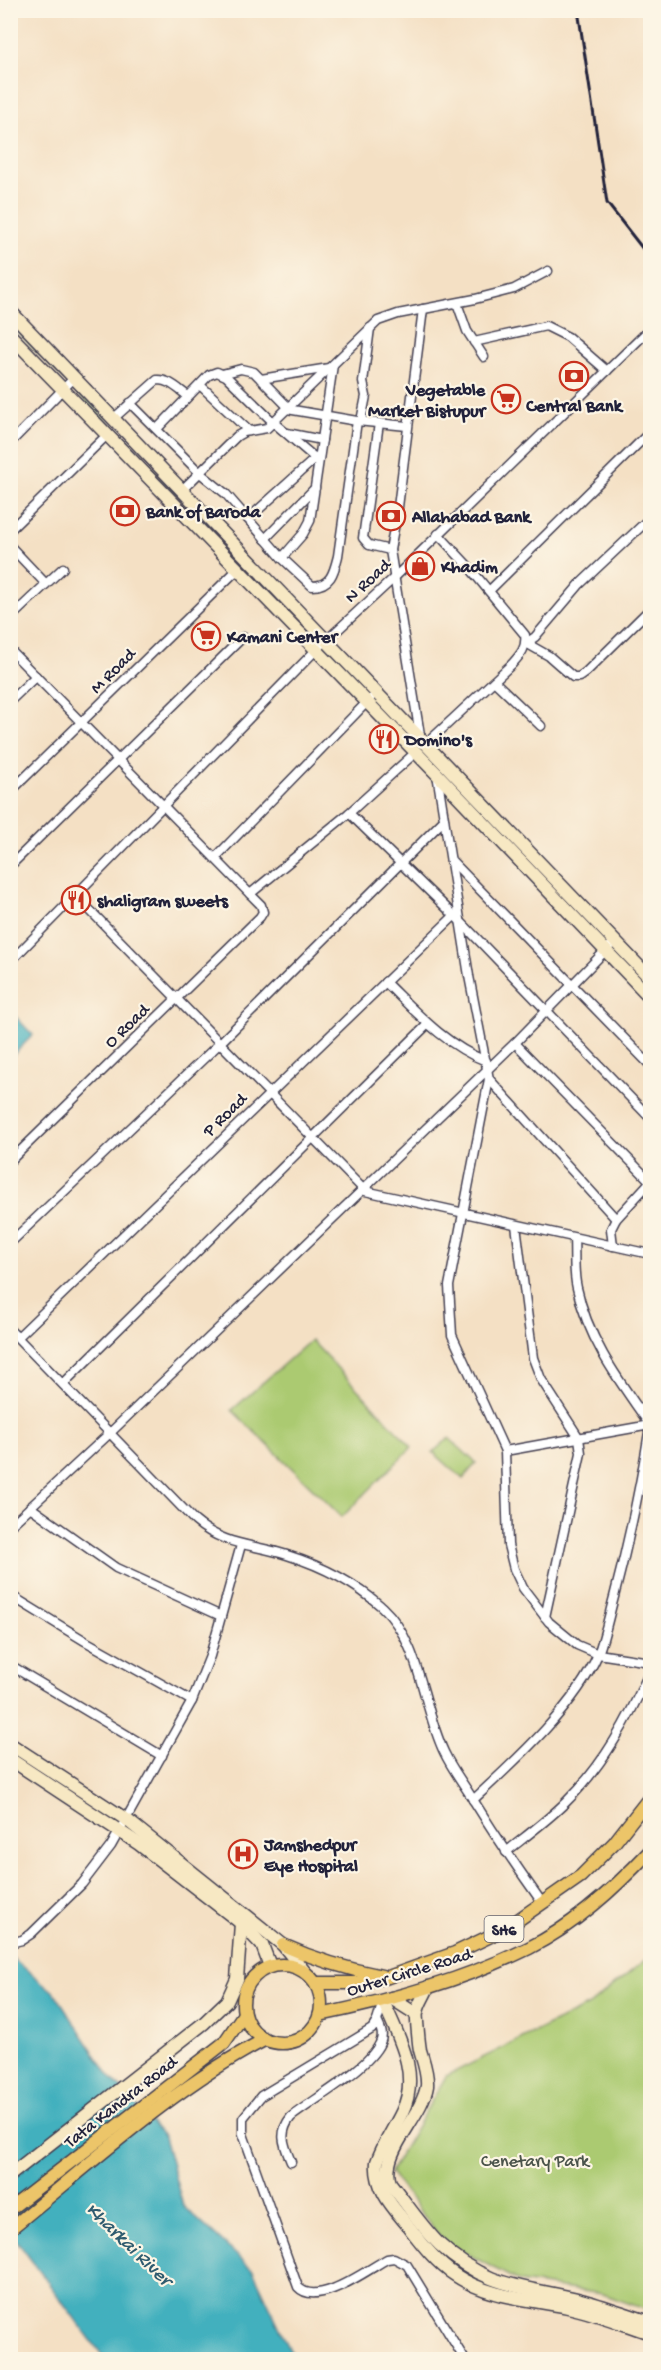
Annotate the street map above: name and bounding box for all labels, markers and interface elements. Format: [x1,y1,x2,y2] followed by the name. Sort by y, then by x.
[558,360,590,392] bank icon: Central Bank
[368,381,488,423] place label: Vegetable Market Bistupur
[490,383,522,415] supermarket icon: Vegetable Market Bistupur
[525,397,624,418] place label: Central Bank
[109,495,141,527] bank icon: Bank of Baroda
[375,500,407,532] bank icon: Allahabad Bank
[145,503,262,524] place label: Bank of Baroda
[411,508,532,529] place label: Allahabad Bank
[404,550,436,582] shop icon: Khadim
[341,554,397,608] street label: N Road
[440,558,498,579] place label: Khadim
[190,620,222,652] supermarket icon: Kamani Center
[226,628,340,649] place label: Kamani Center
[87,643,142,699] street label: M Road
[368,723,400,755] restaurant icon: Domino's
[403,731,473,752] place label: Domino's
[60,884,92,916] restaurant icon: shaligram sweets
[97,892,229,913] place label: shaligram sweets
[101,999,156,1053] street label: O Road
[198,1089,253,1143] street label: P Road
[263,1836,359,1878] place label: Jamshedpur Eye Hospital
[227,1838,259,1870] hospital icon: Jamshedpur Eye Hospital
[484,1916,524,1942] road number: SH6
[345,1944,476,2002] street label: Outer Circle Road
[60,2051,183,2154] street label: Tata Kandra Road
[481,2152,591,2173] park label: Cenetary Park
[80,2199,178,2295] water label: Kharkai River

